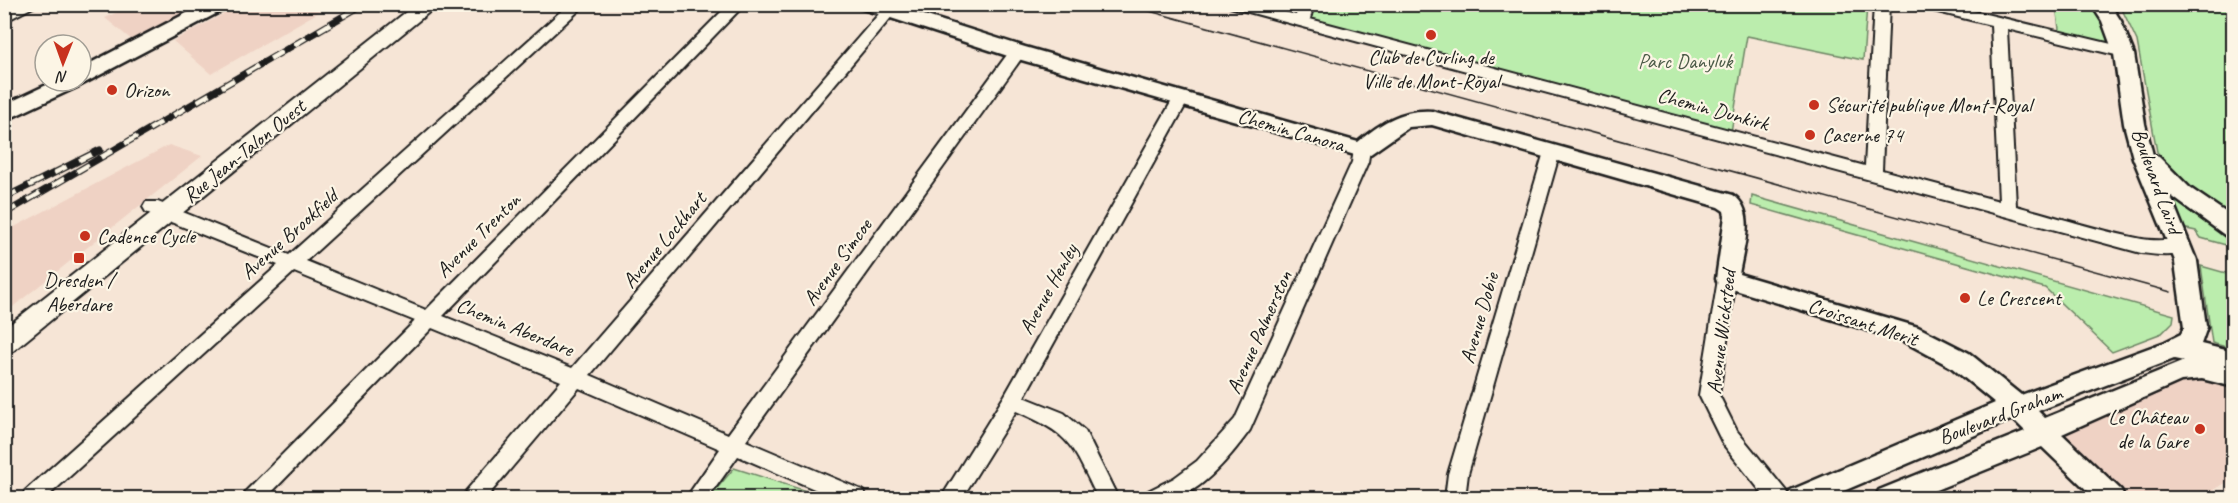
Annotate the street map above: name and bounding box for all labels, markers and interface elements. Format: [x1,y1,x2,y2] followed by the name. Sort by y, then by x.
[1424,28,1438,42] marker: Club de Curling de Ville de Mont-Royal
[33,33,93,93] north arrow
[1363,44,1503,94] place label: Club de Curling de Ville de Mont-Royal
[1638,48,1733,74] park label: Parc Danyluk
[55,67,68,87] text: N
[124,77,171,103] place label: Orizon
[1655,82,1774,137] street label: Chemin Dunkirk
[105,83,119,97] marker: Orizon
[177,92,312,208] street label: Rue Jean-Talon Ouest
[1826,92,2035,118] place label: Sécurité publique Mont-Royal
[1807,98,1821,112] marker: Sécurité publique Mont-Royal
[1235,102,1349,158] street label: Chemin Canora
[1822,122,1905,148] place label: Caserne 74
[2126,125,2189,240] street label: Boulevard Laird
[1803,128,1817,142] marker: Caserne 74
[235,181,345,285] street label: Avenue Brookfield
[616,185,713,293] street label: Avenue Lockhart
[430,186,527,283] street label: Avenue Trenton
[797,212,878,311] street label: Avenue Simcoe
[97,223,197,249] place label: Cadence Cycle
[78,229,92,243] marker: Cadence Cycle
[1013,238,1084,339] street label: Avenue Henley
[72,251,86,265] marker: Dresden / Aberdare
[1701,265,1742,395] street label: Avenue Wicksteed
[1220,266,1298,398] street label: Avenue Palmerston
[44,267,118,317] place label: Dresden / Aberdare
[1454,269,1505,366] street label: Avenue Dobie
[1977,285,2063,311] place label: Le Crescent
[1958,291,1972,305] marker: Le Crescent
[453,292,578,363] street label: Chemin Aberdare
[1805,292,1923,353] street label: Croissant Merit
[1935,379,2067,450] street label: Boulevard Graham
[2108,404,2190,454] place label: Le Château de la Gare
[2193,422,2207,436] marker: Le Château de la Gare

